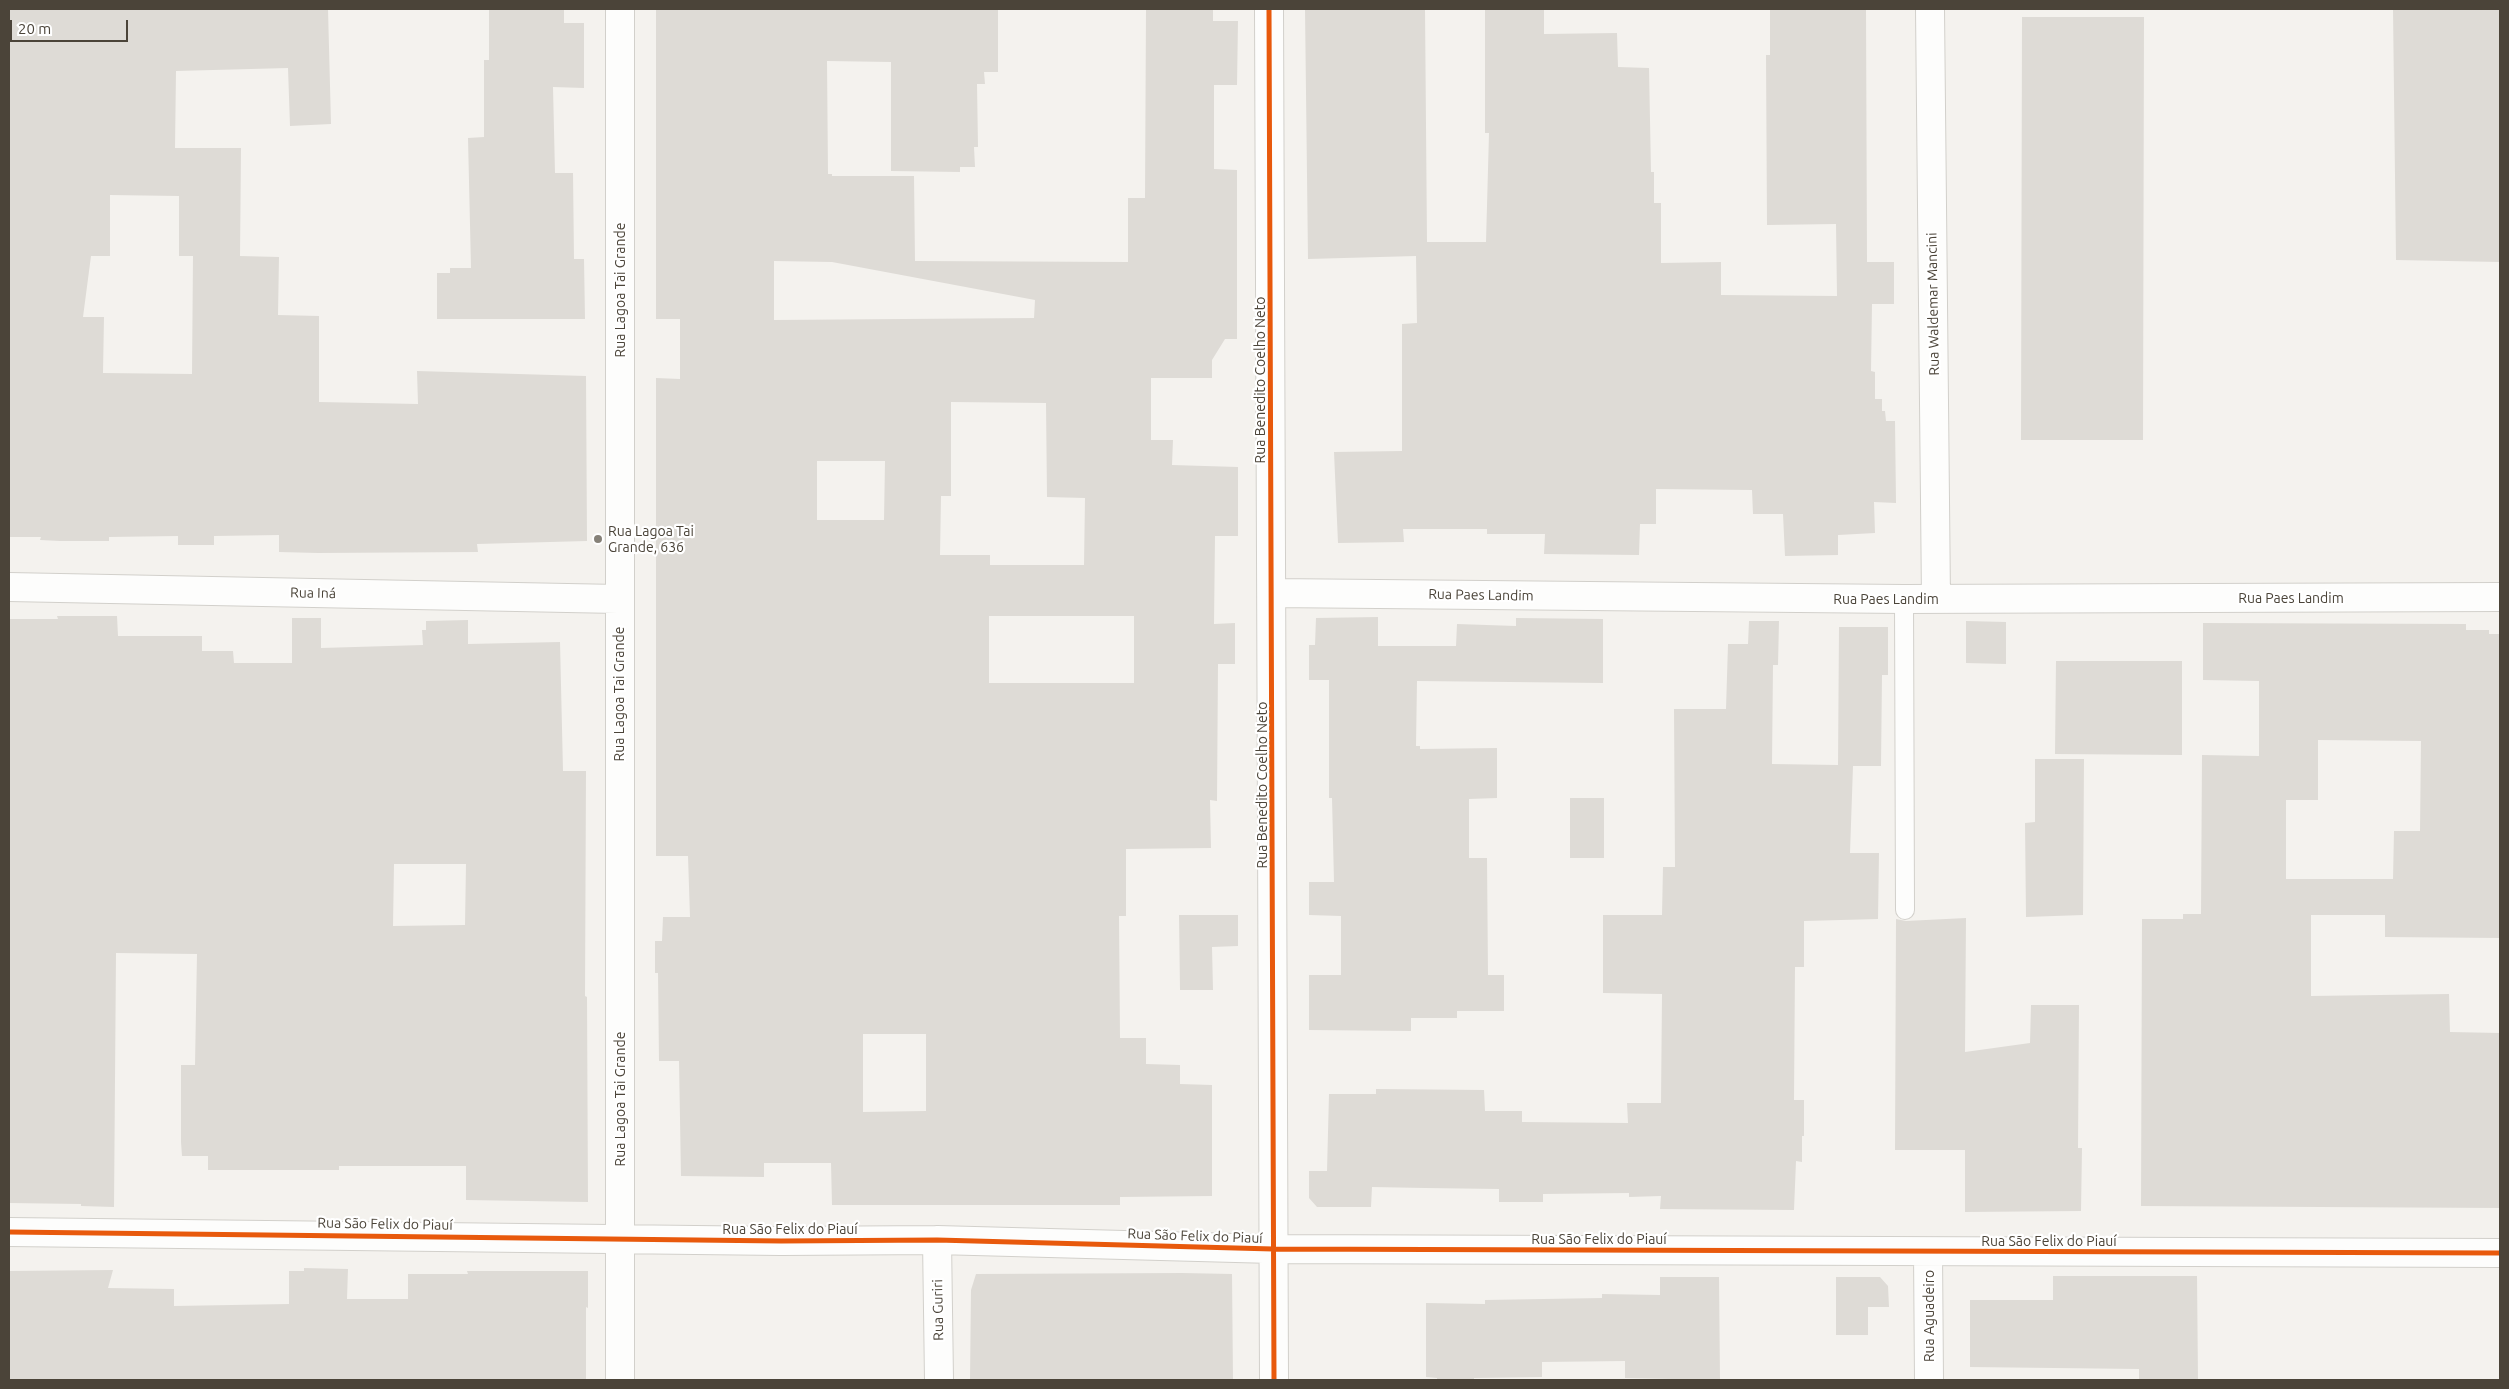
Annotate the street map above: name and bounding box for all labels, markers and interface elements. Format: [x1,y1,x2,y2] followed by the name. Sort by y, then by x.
[12,10,130,42] scale bar
[18,20,51,37] text: 20 m
[612,223,628,357] street label: Rua Lagoa Tai Grande
[1923,232,1943,376] street label: Rua Waldemar Mancini
[1252,297,1268,463] street label: Rua Benedito Coelho Neto
[608,523,694,556] place label: Rua Lagoa Tai Grande, 636
[592,533,604,545] marker: Rua Lagoa Tai Grande, 636
[290,584,336,602] street label: Rua Iná
[1428,586,1534,604] street label: Rua Paes Landim
[2238,590,2344,606] street label: Rua Paes Landim
[1833,591,1939,607] street label: Rua Paes Landim
[611,627,627,761] street label: Rua Lagoa Tai Grande
[1254,702,1270,868] street label: Rua Benedito Coelho Neto
[612,1032,628,1166] street label: Rua Lagoa Tai Grande
[317,1214,453,1234] street label: Rua São Felix do Piauí
[722,1221,858,1237] street label: Rua São Felix do Piauí
[1127,1225,1263,1247] street label: Rua São Felix do Piauí
[1531,1231,1667,1247] street label: Rua São Felix do Piauí
[1981,1233,2117,1249] street label: Rua São Felix do Piauí
[1921,1270,1937,1362] street label: Rua Aguadeiro
[929,1279,947,1341] street label: Rua Guriri

